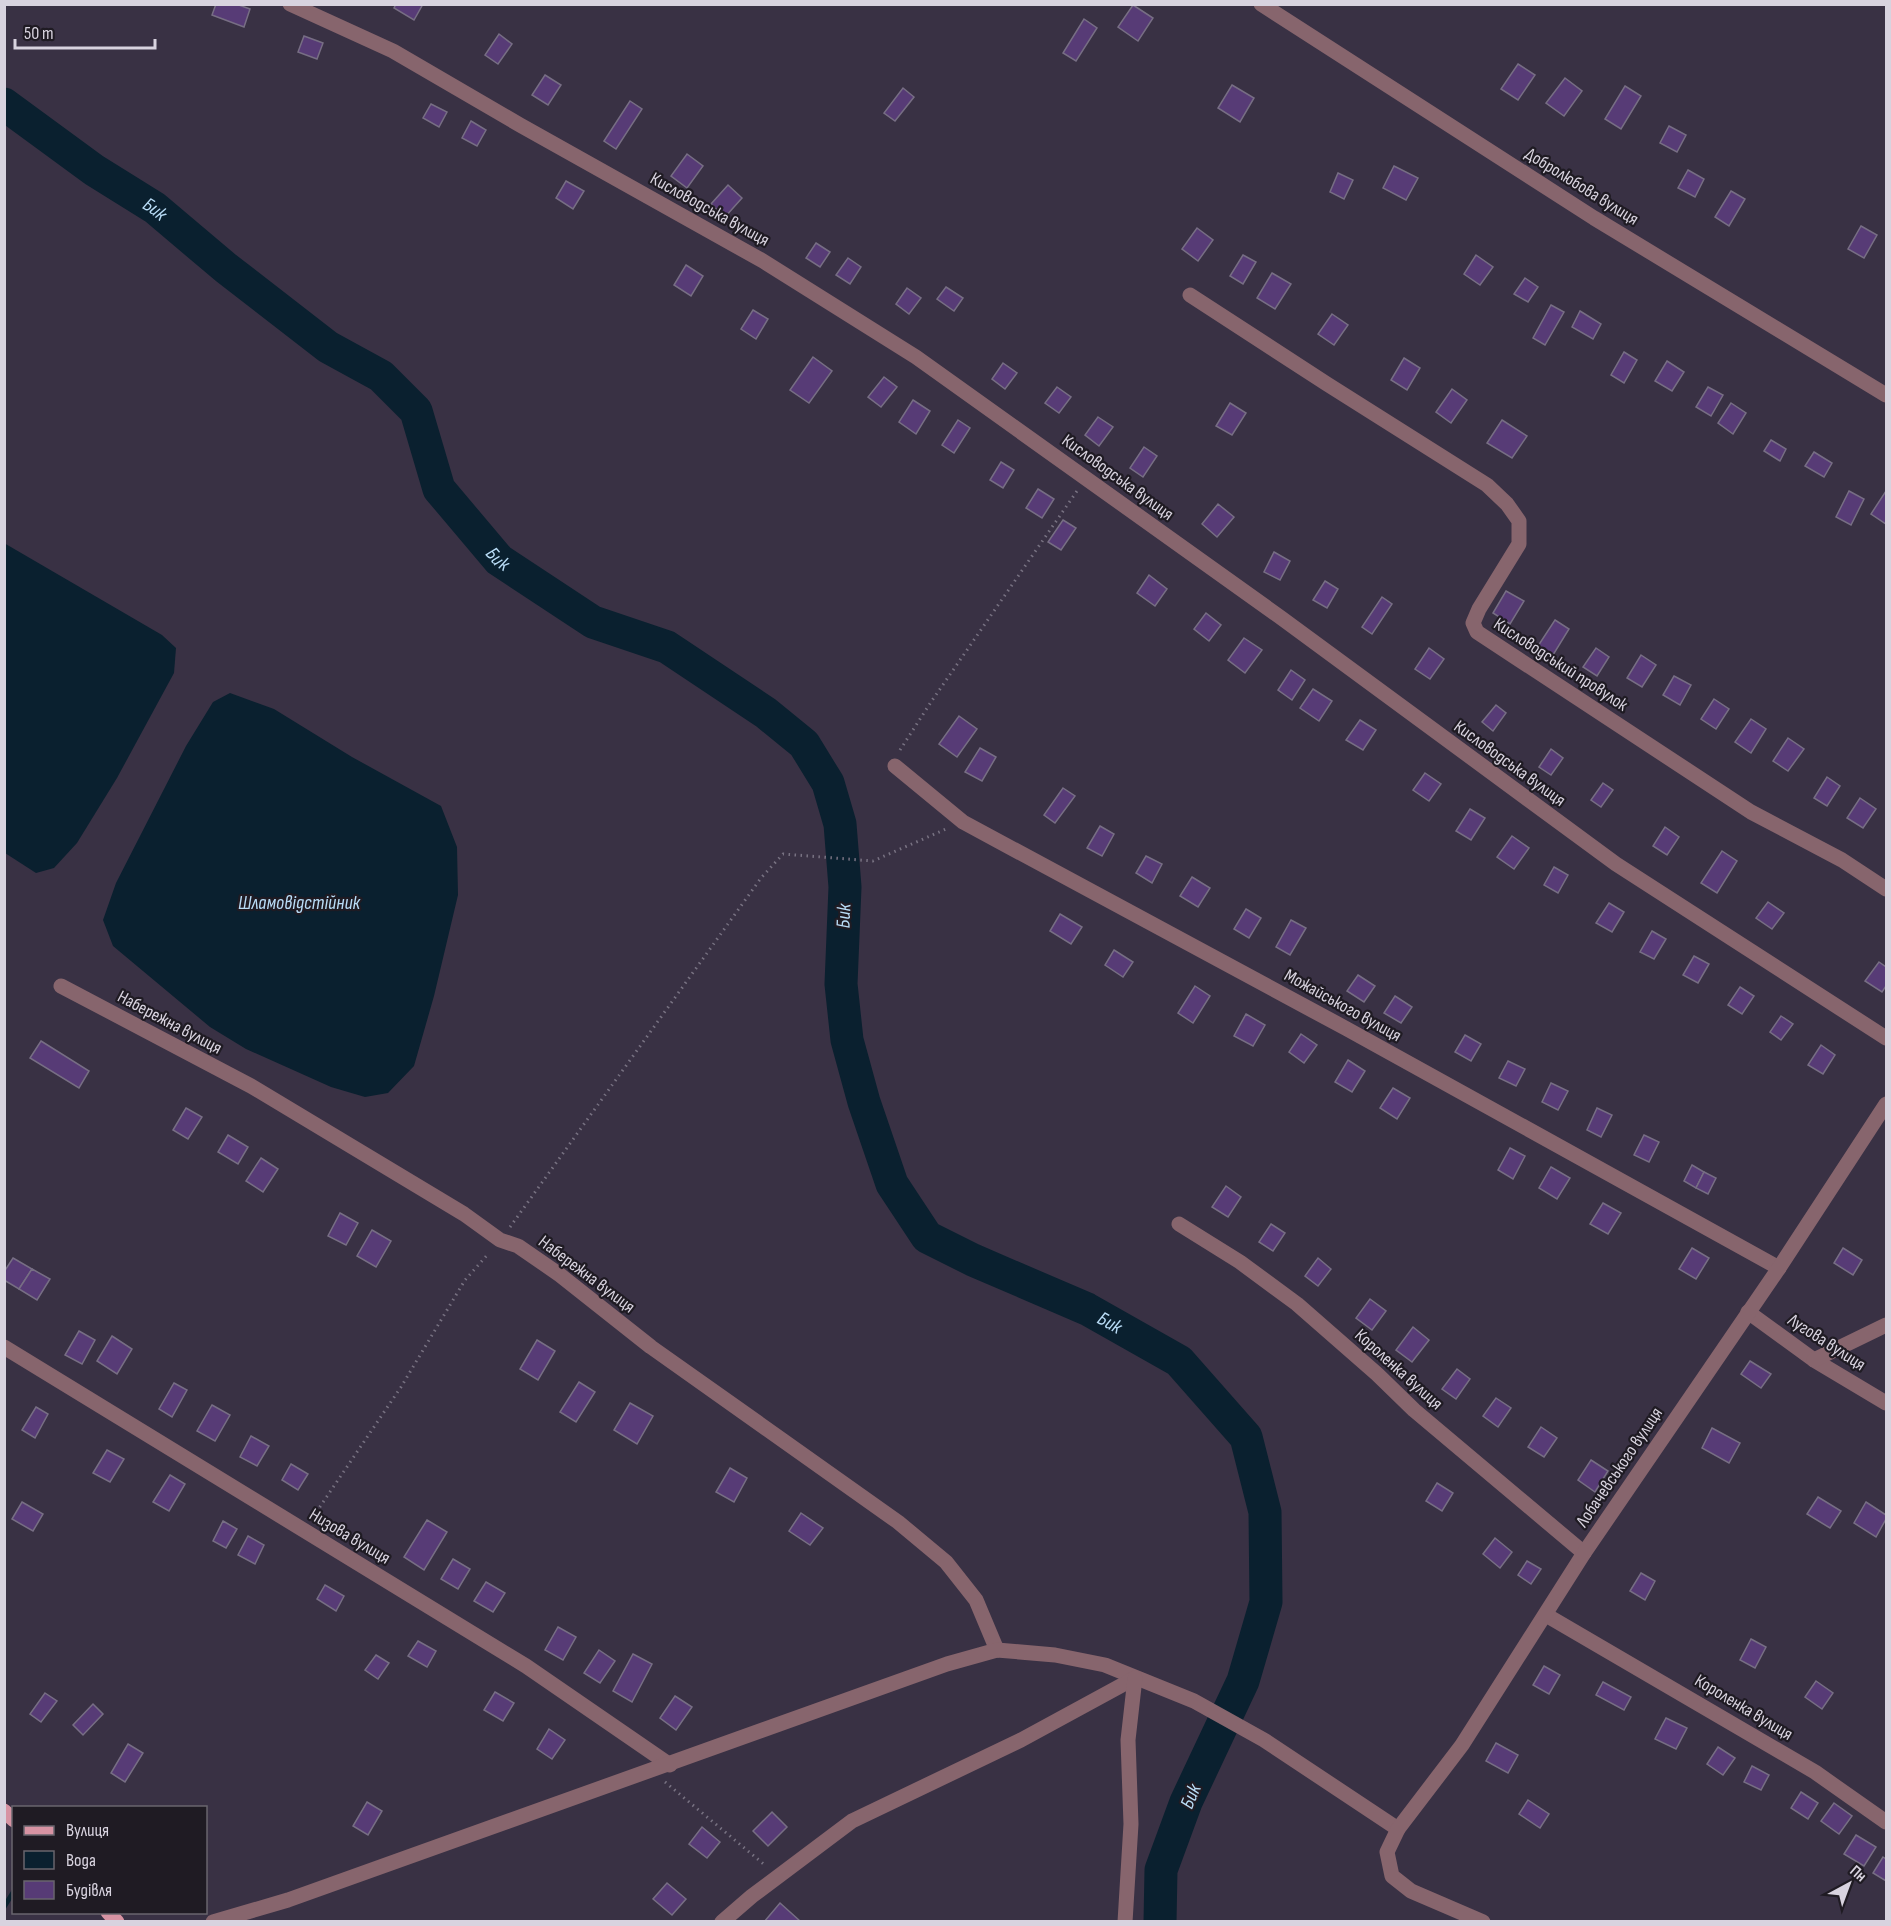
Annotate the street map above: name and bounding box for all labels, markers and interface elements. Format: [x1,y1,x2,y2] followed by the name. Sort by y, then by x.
[15,12,154,50] scale bar
[24,23,54,44] text: 50 m
[1521,143,1642,230] street label: Добролюбова вулиця
[647,168,773,251] street label: Кисловодська вулиця
[138,193,173,227] water label: Бик
[1058,430,1178,525] street label: Кисловодська вулиця
[480,542,515,578] water label: Бик
[1490,613,1632,716] street label: Кисловодський провулок
[1450,716,1570,811] street label: Кисловодська вулиця
[238,891,362,915] water label: Шламовідстійник
[832,902,856,929] water label: Бик
[1281,965,1405,1046] street label: Можайського вулиця
[114,986,226,1059] street label: Набережна вулиця
[534,1231,639,1317] street label: Набережна вулиця
[1093,1307,1127,1340] water label: Бик
[1783,1309,1869,1375] street label: Лугова вулиця
[1351,1325,1447,1414] street label: Короленка вулиця
[1571,1403,1667,1532] street label: Лобачевського вулиця
[305,1504,394,1569] street label: Низова вулиця
[1691,1670,1797,1745] street label: Короленка вулиця
[1175,1779,1207,1812] water label: Бик
[12,1806,207,1914] legend
[66,1820,109,1841] text: Вулиця
[66,1850,96,1871] text: Вода
[1819,1854,1879,1914] north arrow
[1846,1862,1870,1886] text: Пн
[66,1880,112,1901] text: Будівля

